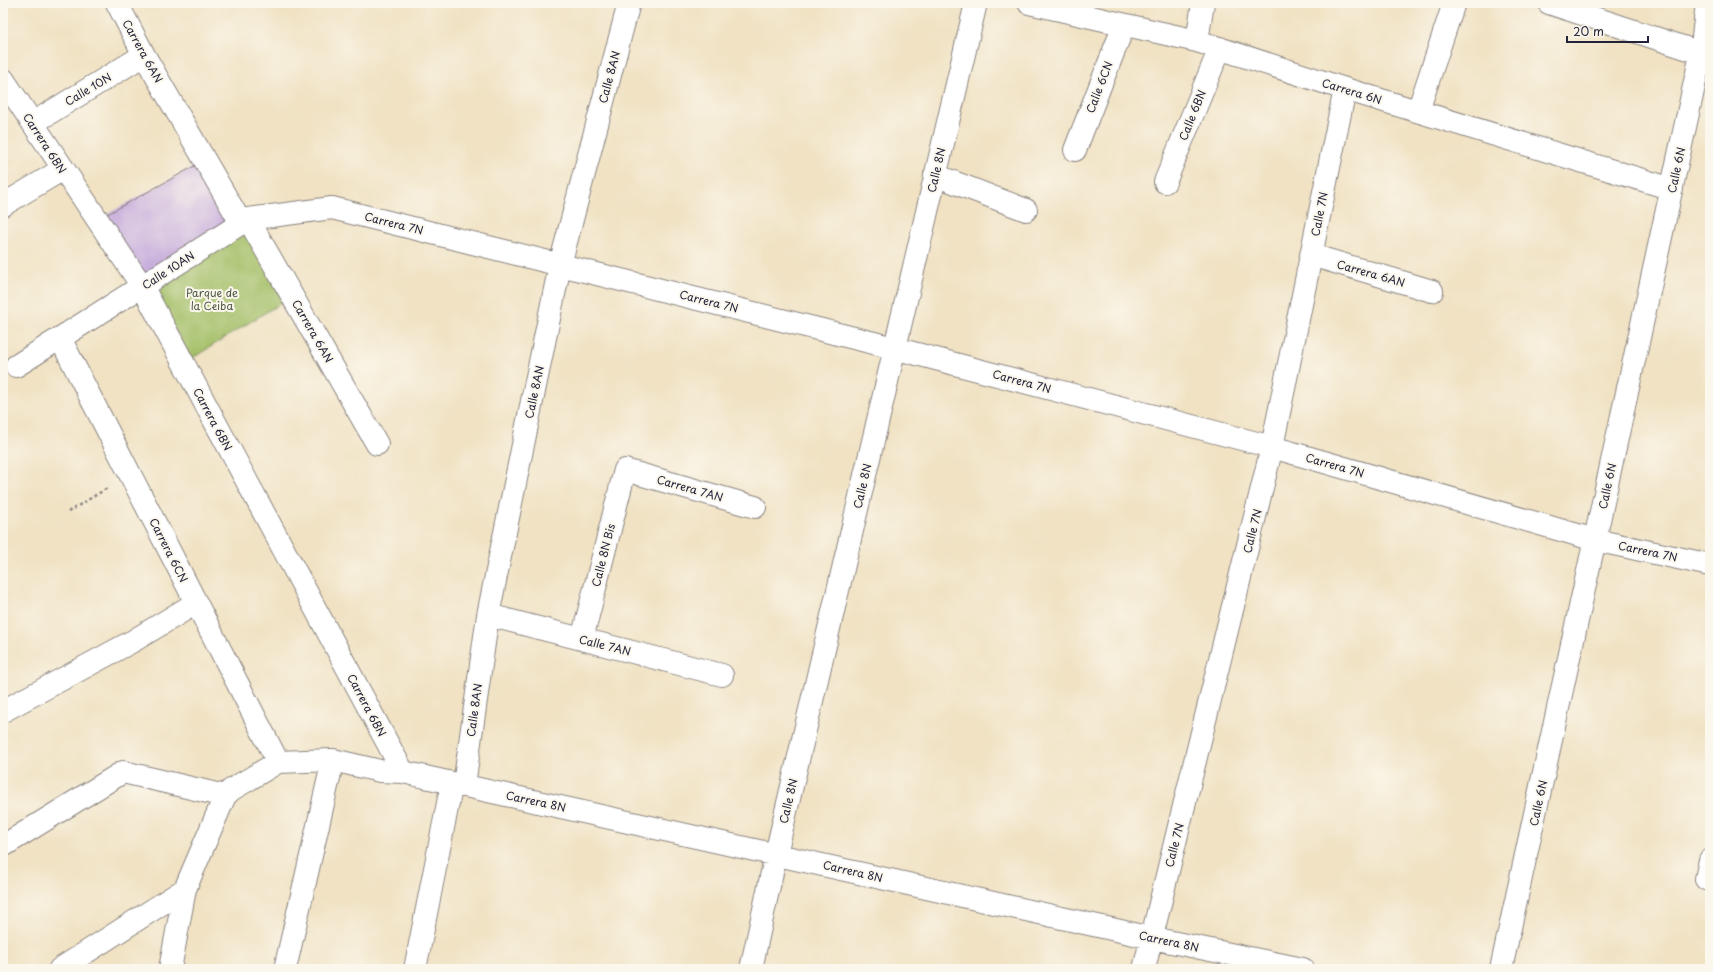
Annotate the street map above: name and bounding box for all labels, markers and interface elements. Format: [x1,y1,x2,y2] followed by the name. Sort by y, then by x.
[119,16,167,86] street label: Carrera 6AN
[1567,18,1648,44] scale bar
[1573,22,1604,40] text: 20 m
[594,49,624,105] street label: Calle 8AN
[1081,59,1117,115] street label: Calle 6CN
[61,68,115,110] street label: Calle 10N
[1320,74,1384,108] street label: Carrera 6N
[1174,87,1210,143] street label: Calle 6BN
[19,109,71,177] street label: Carrera 6BN
[1663,145,1689,195] street label: Calle 6N
[923,146,949,194] street label: Calle 8N
[1306,190,1332,238] street label: Calle 7N
[363,207,425,239] street label: Carrera 7N
[138,247,198,293] street label: Calle 10AN
[1335,255,1407,291] street label: Carrera 6AN
[186,284,238,314] park label: Parque de la Ceiba
[678,285,740,317] street label: Carrera 7N
[288,296,338,366] street label: Carrera 6AN
[520,364,548,420] street label: Calle 8AN
[991,365,1053,397] street label: Carrera 7N
[189,385,237,453] street label: Carrera 6BN
[1304,449,1366,481] street label: Carrera 7N
[1594,461,1620,511] street label: Calle 6N
[849,462,875,510] street label: Calle 8N
[655,470,725,506] street label: Carrera 7AN
[1238,507,1266,555] street label: Calle 7N
[146,515,192,585] street label: Carrera 6CN
[587,522,619,588] street label: Calle 8N Bis
[1617,536,1679,566] street label: Carrera 7N
[577,630,633,660] street label: Calle 7AN
[343,671,391,739] street label: Carrera 6BN
[462,682,486,738] street label: Calle 8AN
[775,777,801,825] street label: Calle 8N
[1525,778,1551,828] street label: Calle 6N
[504,786,568,816] street label: Carrera 8N
[1160,821,1188,869] street label: Calle 7N
[821,856,885,886] street label: Carrera 8N
[1137,926,1201,956] street label: Carrera 8N

